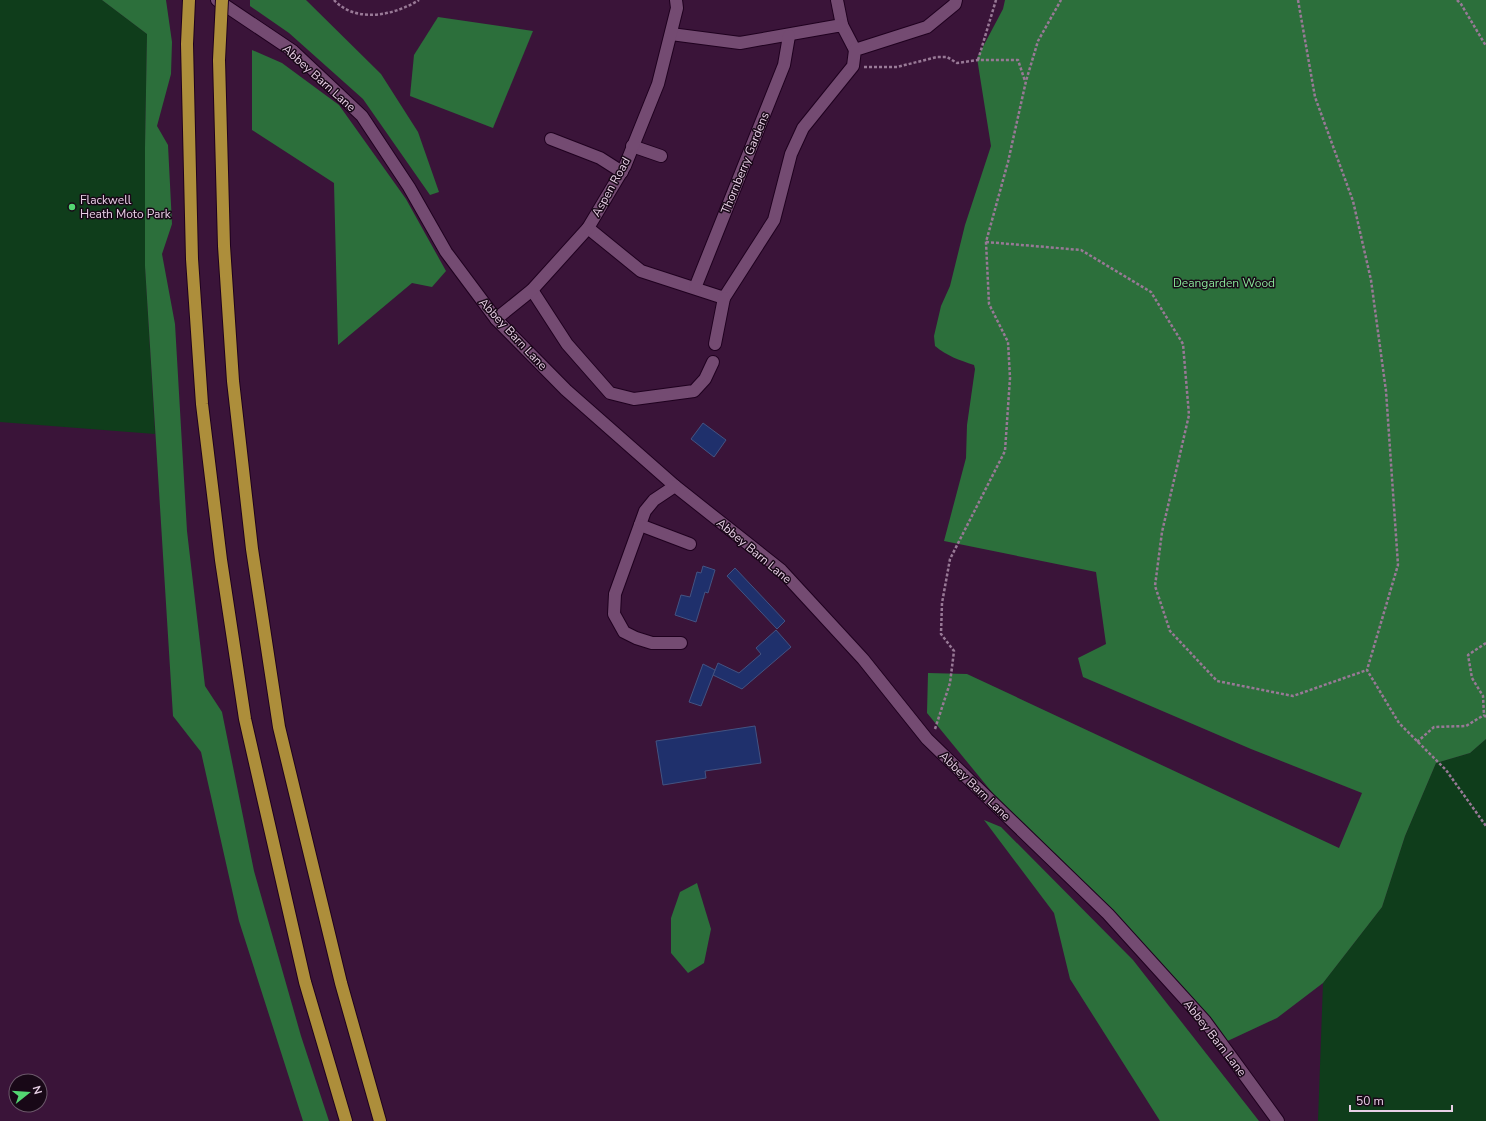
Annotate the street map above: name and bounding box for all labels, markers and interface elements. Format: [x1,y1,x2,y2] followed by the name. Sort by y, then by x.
[279,41,359,115] street label: Abbey Barn Lane
[717,109,773,216] street label: Thornberry Gardens
[588,154,634,220] street label: Aspen Road
[80,192,172,222] place label: Flackwell Heath Moto Park
[67,202,77,212] marker: Flackwell Heath Moto Park
[1173,275,1275,291] park label: Deangarden Wood
[475,295,551,373] street label: Abbey Barn Lane
[713,515,795,587] street label: Abbey Barn Lane
[936,748,1014,824] street label: Abbey Barn Lane
[1180,996,1250,1080] street label: Abbey Barn Lane
[8,1073,48,1113] north arrow
[29,1084,45,1096] text: N
[1350,1087,1452,1113] scale bar
[1356,1093,1384,1109] text: 50 m

